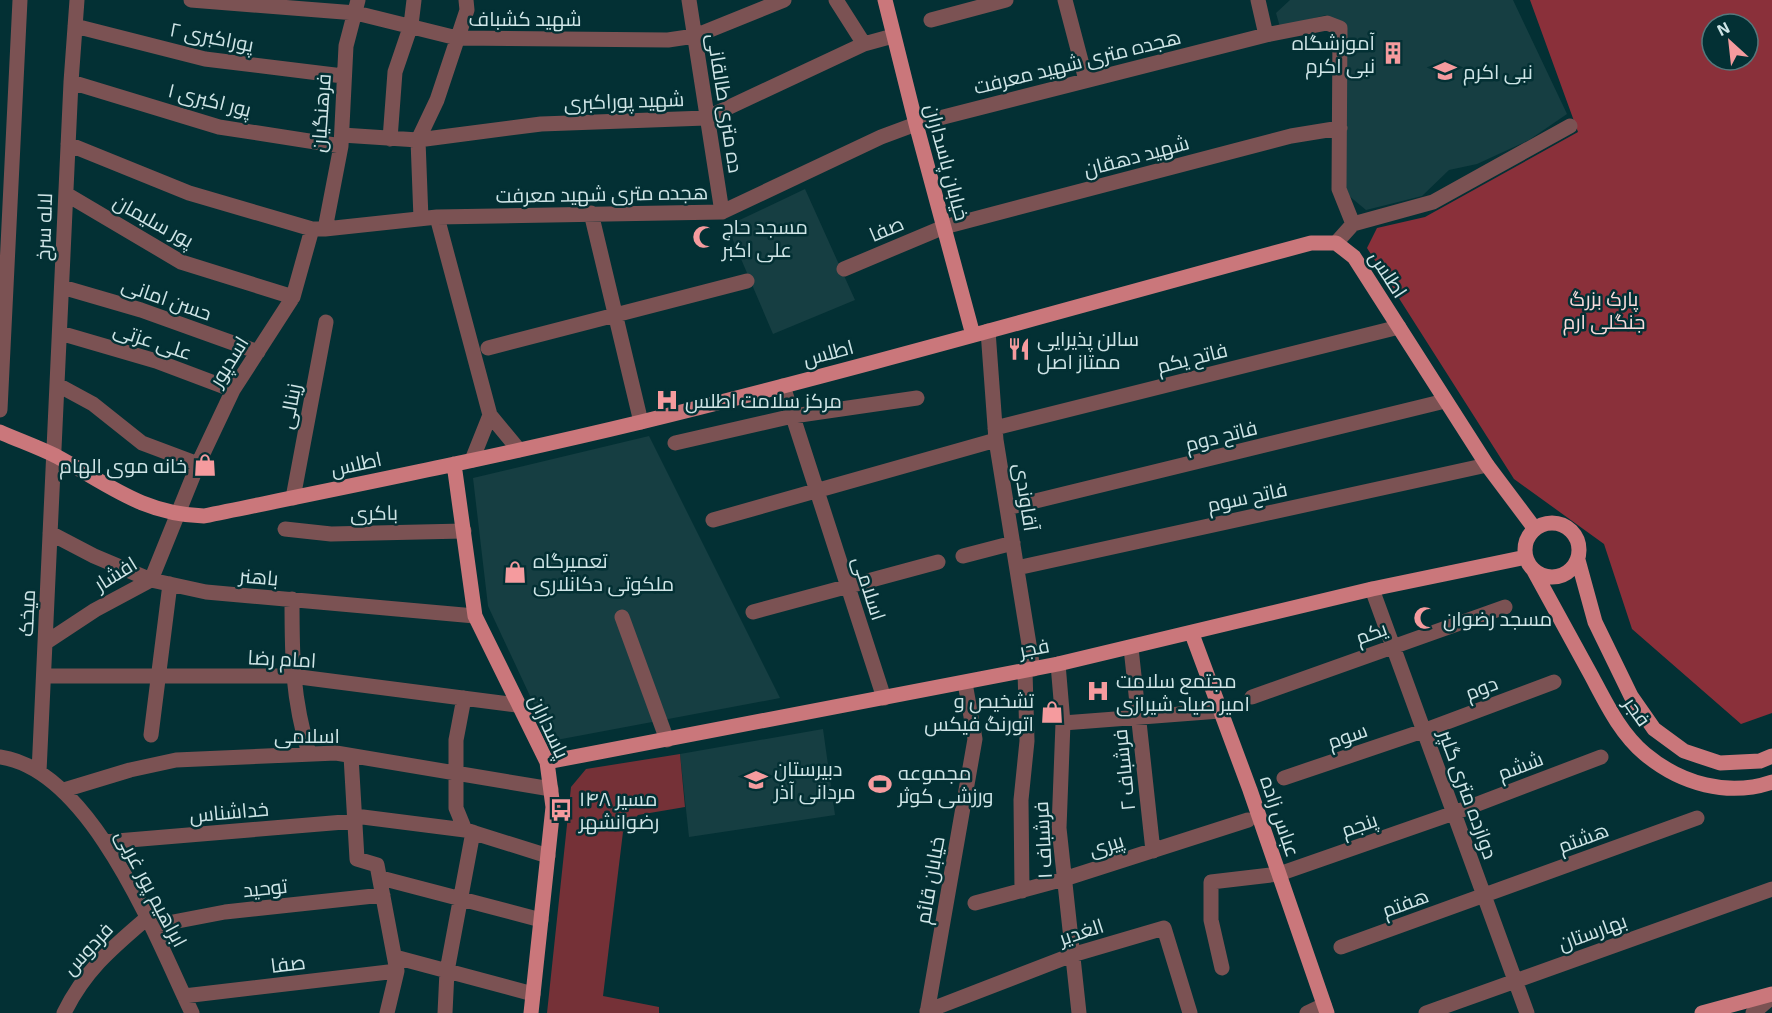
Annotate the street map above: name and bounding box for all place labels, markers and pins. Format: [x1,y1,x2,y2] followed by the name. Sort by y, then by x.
[1292,30,1376,80] place label: آموزشگاه نبی اکرم
[1380,40,1406,66] building icon: آموزشگاه نبی اکرم
[1432,58,1458,84] school or university icon: نبی اکرم
[1463,59,1533,86] place label: نبی اکرم
[721,214,808,263] place label: مسجد حاج علی اکبر
[691,224,717,250] mosque icon: مسجد حاج علی اکبر
[1037,326,1139,375] place label: سالن پذیرایی ممتاز اصل
[1006,336,1032,362] restaurant icon: سالن پذیرایی ممتاز اصل
[654,387,680,413] hospital icon: مرکز سلامت اطلس
[685,388,842,414] place label: مرکز سلامت اطلس
[192,452,218,478] shop icon: خانه موی الهام
[59,453,187,480] place label: خانه موی الهام
[533,548,674,597] place label: تعمیرگاه ملکوتی دکانلاری
[502,559,528,585] shop icon: تعمیرگاه ملکوتی دکانلاری
[1412,605,1438,631] mosque icon: مسجد رضوان
[1443,606,1552,632] place label: مسجد رضوان
[1116,668,1250,717] place label: مجتمع سلامت امیر صیاد شیرازی
[1085,678,1111,704] hospital icon: مجتمع سلامت امیر صیاد شیرازی
[924,688,1035,737] place label: تشخیص و اتورنگ فیکس
[1039,699,1065,725] shop icon: تشخیص و اتورنگ فیکس
[773,756,856,805] place label: دبیرستان مردانی آذر
[897,760,994,809] place label: مجموعه ورزشی کوثر
[743,767,769,793] school or university icon: دبیرستان مردانی آذر
[867,771,893,797] sports icon: مجموعه ورزشی کوثر
[578,786,659,835] place label: مسیر ۱۴۸ رضوانشهر
[548,797,574,823] bus stop icon: مسیر ۱۴۸ رضوانشهر

